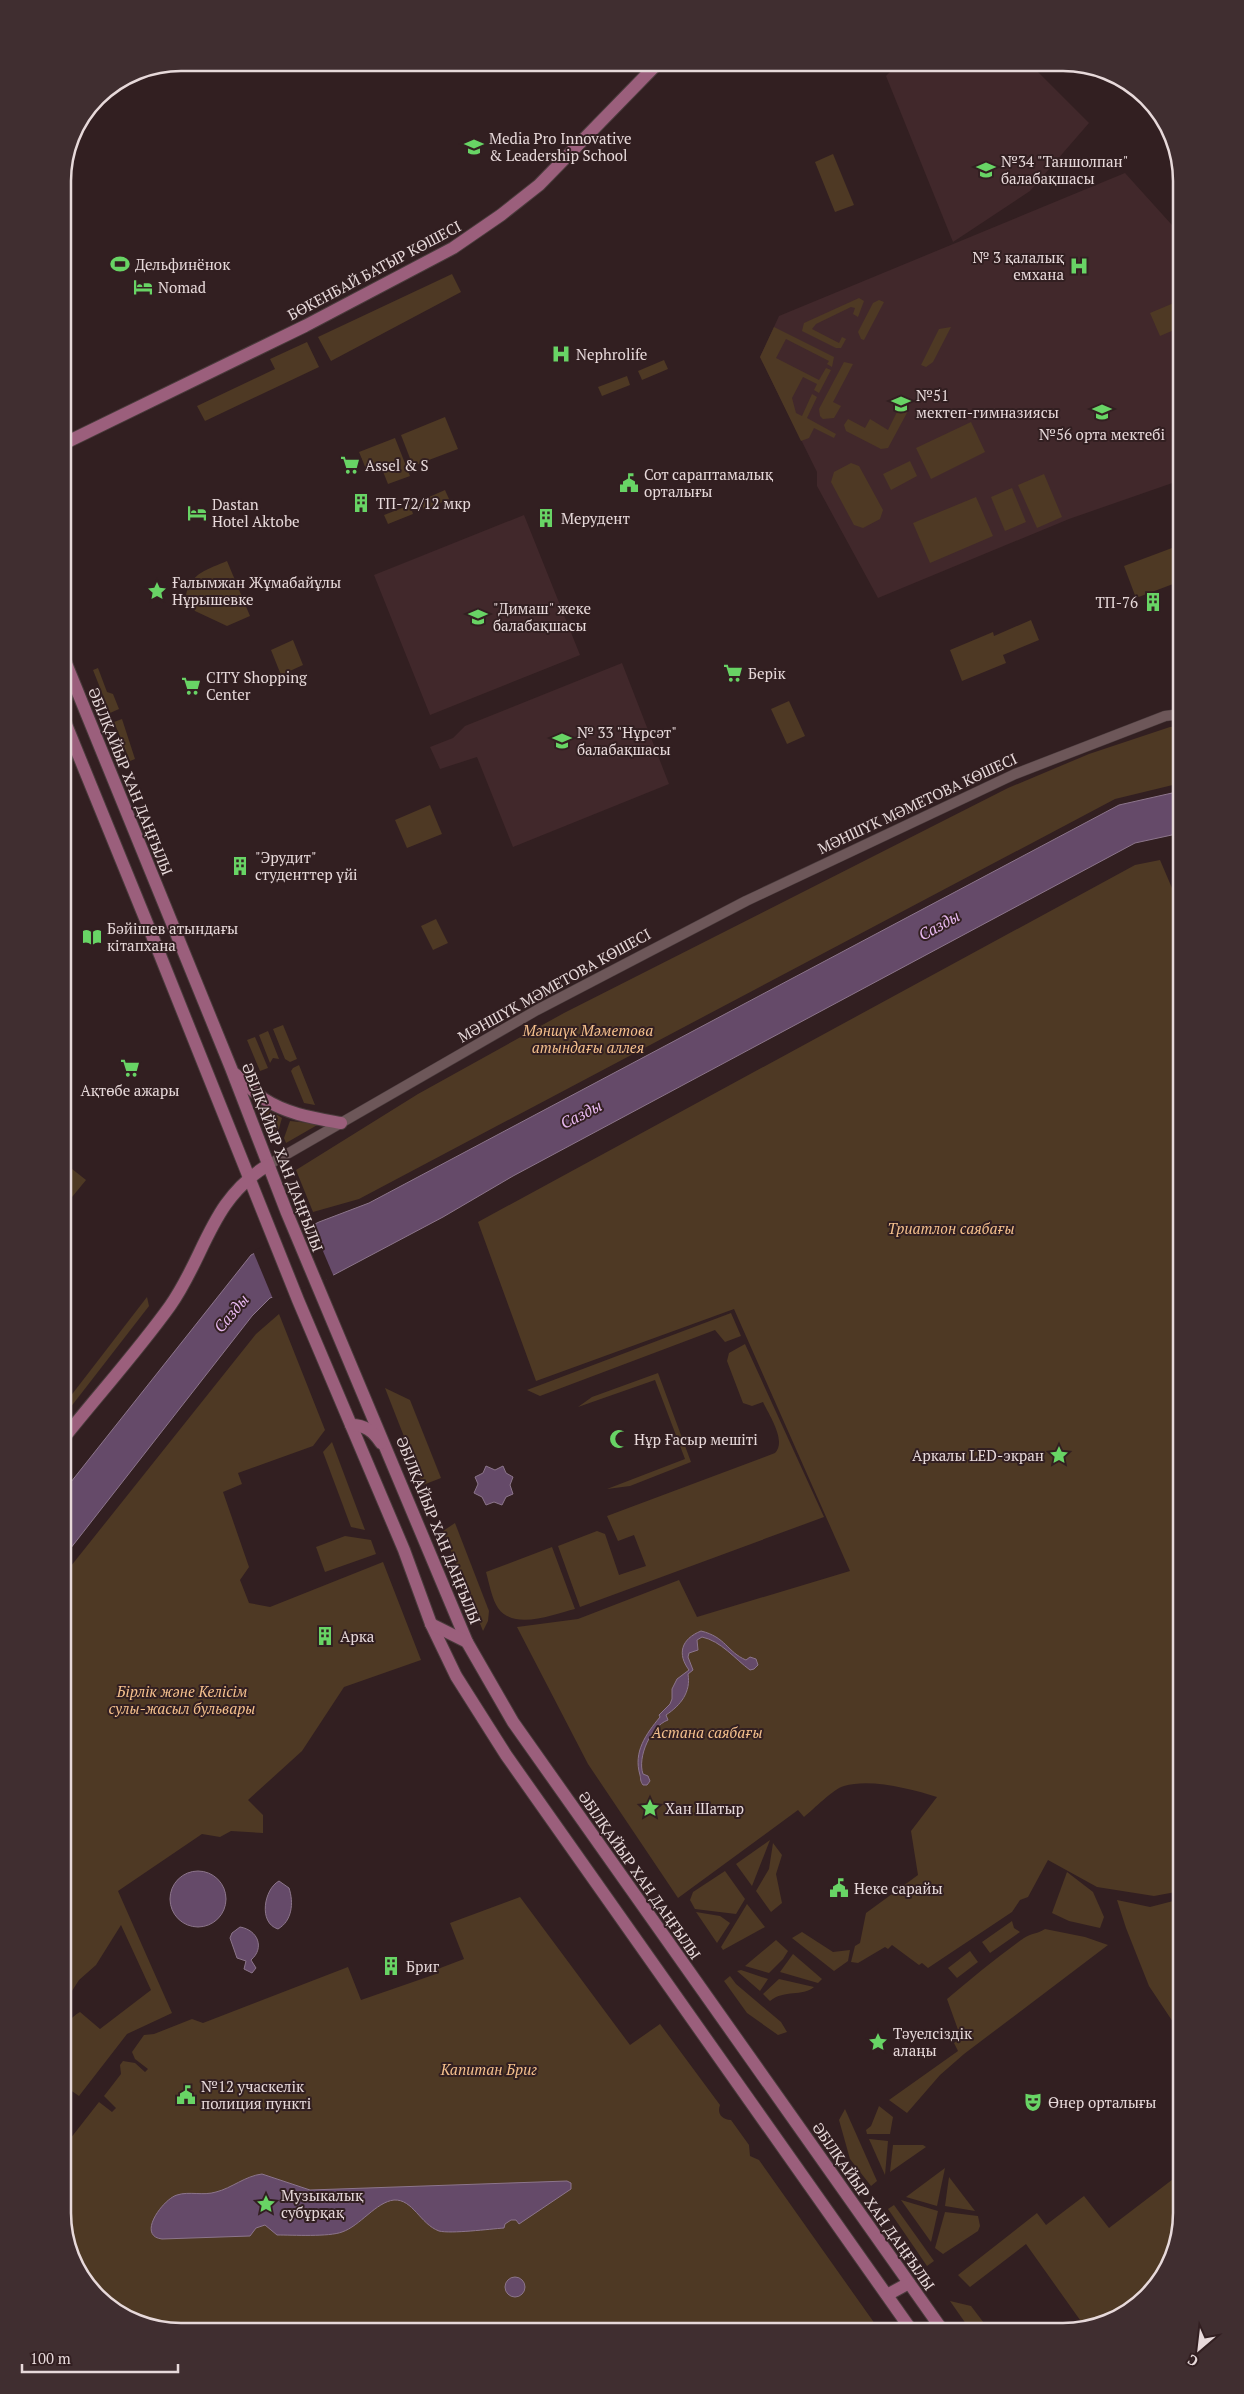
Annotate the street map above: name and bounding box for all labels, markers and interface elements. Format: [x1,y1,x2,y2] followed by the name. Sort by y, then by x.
[489,128,632,165] place label: Media Pro Innovative & Leadership School
[463,136,485,158] school or university icon: Media Pro Innovative & Leadership School
[1001,151,1128,188] place label: №34 "Таншолпан" балабақшасы
[975,159,997,181] school or university icon: №34 "Таншолпан" балабақшасы
[284,216,464,324] street label: БӨКЕНБАЙ БАТЫР КӨШЕСІ
[973,247,1065,284] place label: № 3 қалалық емхана
[109,253,131,275] sports icon: Дельфинёнок
[135,254,231,274] place label: Дельфинёнок
[1068,255,1090,277] hospital icon: № 3 қалалық емхана
[132,276,154,298] hotel icon: Nomad
[158,277,206,297] place label: Nomad
[550,343,572,365] hospital icon: Nephrolife
[576,344,647,364] place label: Nephrolife
[916,385,1059,422] place label: №51 мектеп-гимназиясы
[890,393,912,415] school or university icon: №51 мектеп-гимназиясы
[1091,401,1113,423] school or university icon: №56 орта мектебі
[1039,424,1165,444] place label: №56 орта мектебі
[339,454,361,476] supermarket icon: Assel & S
[365,455,429,475] place label: Assel & S
[644,464,774,501] place label: Сот сараптамалық орталығы
[618,472,640,494] public building icon: Сот сараптамалық орталығы
[350,492,372,514] building icon: ТП-72/12 мкр
[376,493,471,513] place label: ТП-72/12 мкр
[212,494,300,531] place label: Dastan Hotel Aktobe
[186,502,208,524] hotel icon: Dastan Hotel Aktobe
[535,507,557,529] building icon: Мерудент
[561,508,630,528] place label: Мерудент
[172,572,341,609] place label: Ғалымжан Жұмабайұлы Нұрышевке
[146,580,168,602] place icon: Ғалымжан Жұмабайұлы Нұрышевке
[1142,591,1164,613] building icon: ТП-76
[1096,592,1138,612] place label: ТП-76
[493,598,591,635] place label: "Димаш" жеке балабақшасы
[467,606,489,628] school or university icon: "Димаш" жеке балабақшасы
[722,662,744,684] supermarket icon: Берік
[748,663,787,683] place label: Берік
[206,667,308,704] place label: CITY Shopping Center
[180,675,202,697] supermarket icon: CITY Shopping Center
[84,684,178,878] street label: ӘБІЛҚАЙЫР ХАН ДАҢҒЫЛЫ
[577,722,677,759] place label: № 33 "Нұрсәт" балабақшасы
[551,730,573,752] school or university icon: № 33 "Нұрсәт" балабақшасы
[814,748,1020,858] street label: МӘНШҮК МӘМЕТОВА КӨШЕСІ
[255,847,358,884] place label: "Эрудит" студенттер үйі
[229,855,251,877] building icon: "Эрудит" студенттер үйі
[914,905,964,945] water label: Сазды
[107,918,238,955] place label: Бәйішев атындағы кітапхана
[454,923,654,1047] street label: МӘНШҮК МӘМЕТОВА КӨШЕСІ
[81,926,103,948] library icon: Бәйішев атындағы кітапхана
[522,1020,653,1057] park label: Мәншүк Мәметова атындағы аллея
[119,1057,141,1079] supermarket icon: Ақтөбе ажары
[238,1060,328,1255] street label: ӘБІЛҚАЙЫР ХАН ДАҢҒЫЛЫ
[80,1080,180,1100] place label: Ақтөбе ажары
[556,1094,606,1134] water label: Сазды
[887,1218,1015,1238] park label: Триатлон саябағы
[208,1289,254,1337] water label: Сазды
[608,1428,630,1450] mosque icon: Нұр Ғасыр мешіті
[634,1429,758,1449] place label: Нұр Ғасыр мешіті
[392,1433,486,1627] street label: ӘБІЛҚАЙЫР ХАН ДАҢҒЫЛЫ
[1048,1444,1070,1466] place icon: Аркалы LED-экран
[912,1445,1044,1465] place label: Аркалы LED-экран
[314,1625,336,1647] building icon: Арка
[340,1626,375,1646] place label: Арка
[109,1681,255,1718] park label: Бірлік және Келісім сулы-жасыл бульвары
[651,1722,762,1742] park label: Астана саябағы
[574,1787,706,1963] street label: ӘБІЛҚАЙЫР ХАН ДАҢҒЫЛЫ
[639,1797,661,1819] place icon: Хан Шатыр
[665,1798,744,1818] place label: Хан Шатыр
[828,1877,850,1899] public building icon: Неке сарайы
[854,1878,943,1898] place label: Неке сарайы
[380,1955,402,1977] building icon: Бриг
[406,1956,440,1976] place label: Бриг
[893,2023,973,2060] place label: Тәуелсіздік алаңы
[867,2031,889,2053] place icon: Тәуелсіздік алаңы
[440,2059,537,2079] park label: Капитан Бриг
[201,2076,311,2113] place label: №12 учаскелік полиция пункті
[175,2084,197,2106] public building icon: №12 учаскелік полиция пункті
[1022,2091,1044,2113] theatre icon: Өнер орталығы
[1048,2092,1156,2112] place label: Өнер орталығы
[808,2118,940,2294] street label: ӘБІЛҚАЙЫР ХАН ДАҢҒЫЛЫ
[281,2185,364,2222] place label: Музыкалық субұрқақ
[255,2193,277,2215] place icon: Музыкалық субұрқақ
[1174,2324,1224,2374] north arrow
[22,2342,179,2374] scale bar
[30,2348,71,2368] text: 100 m
[1184,2350,1201,2371] text: С

